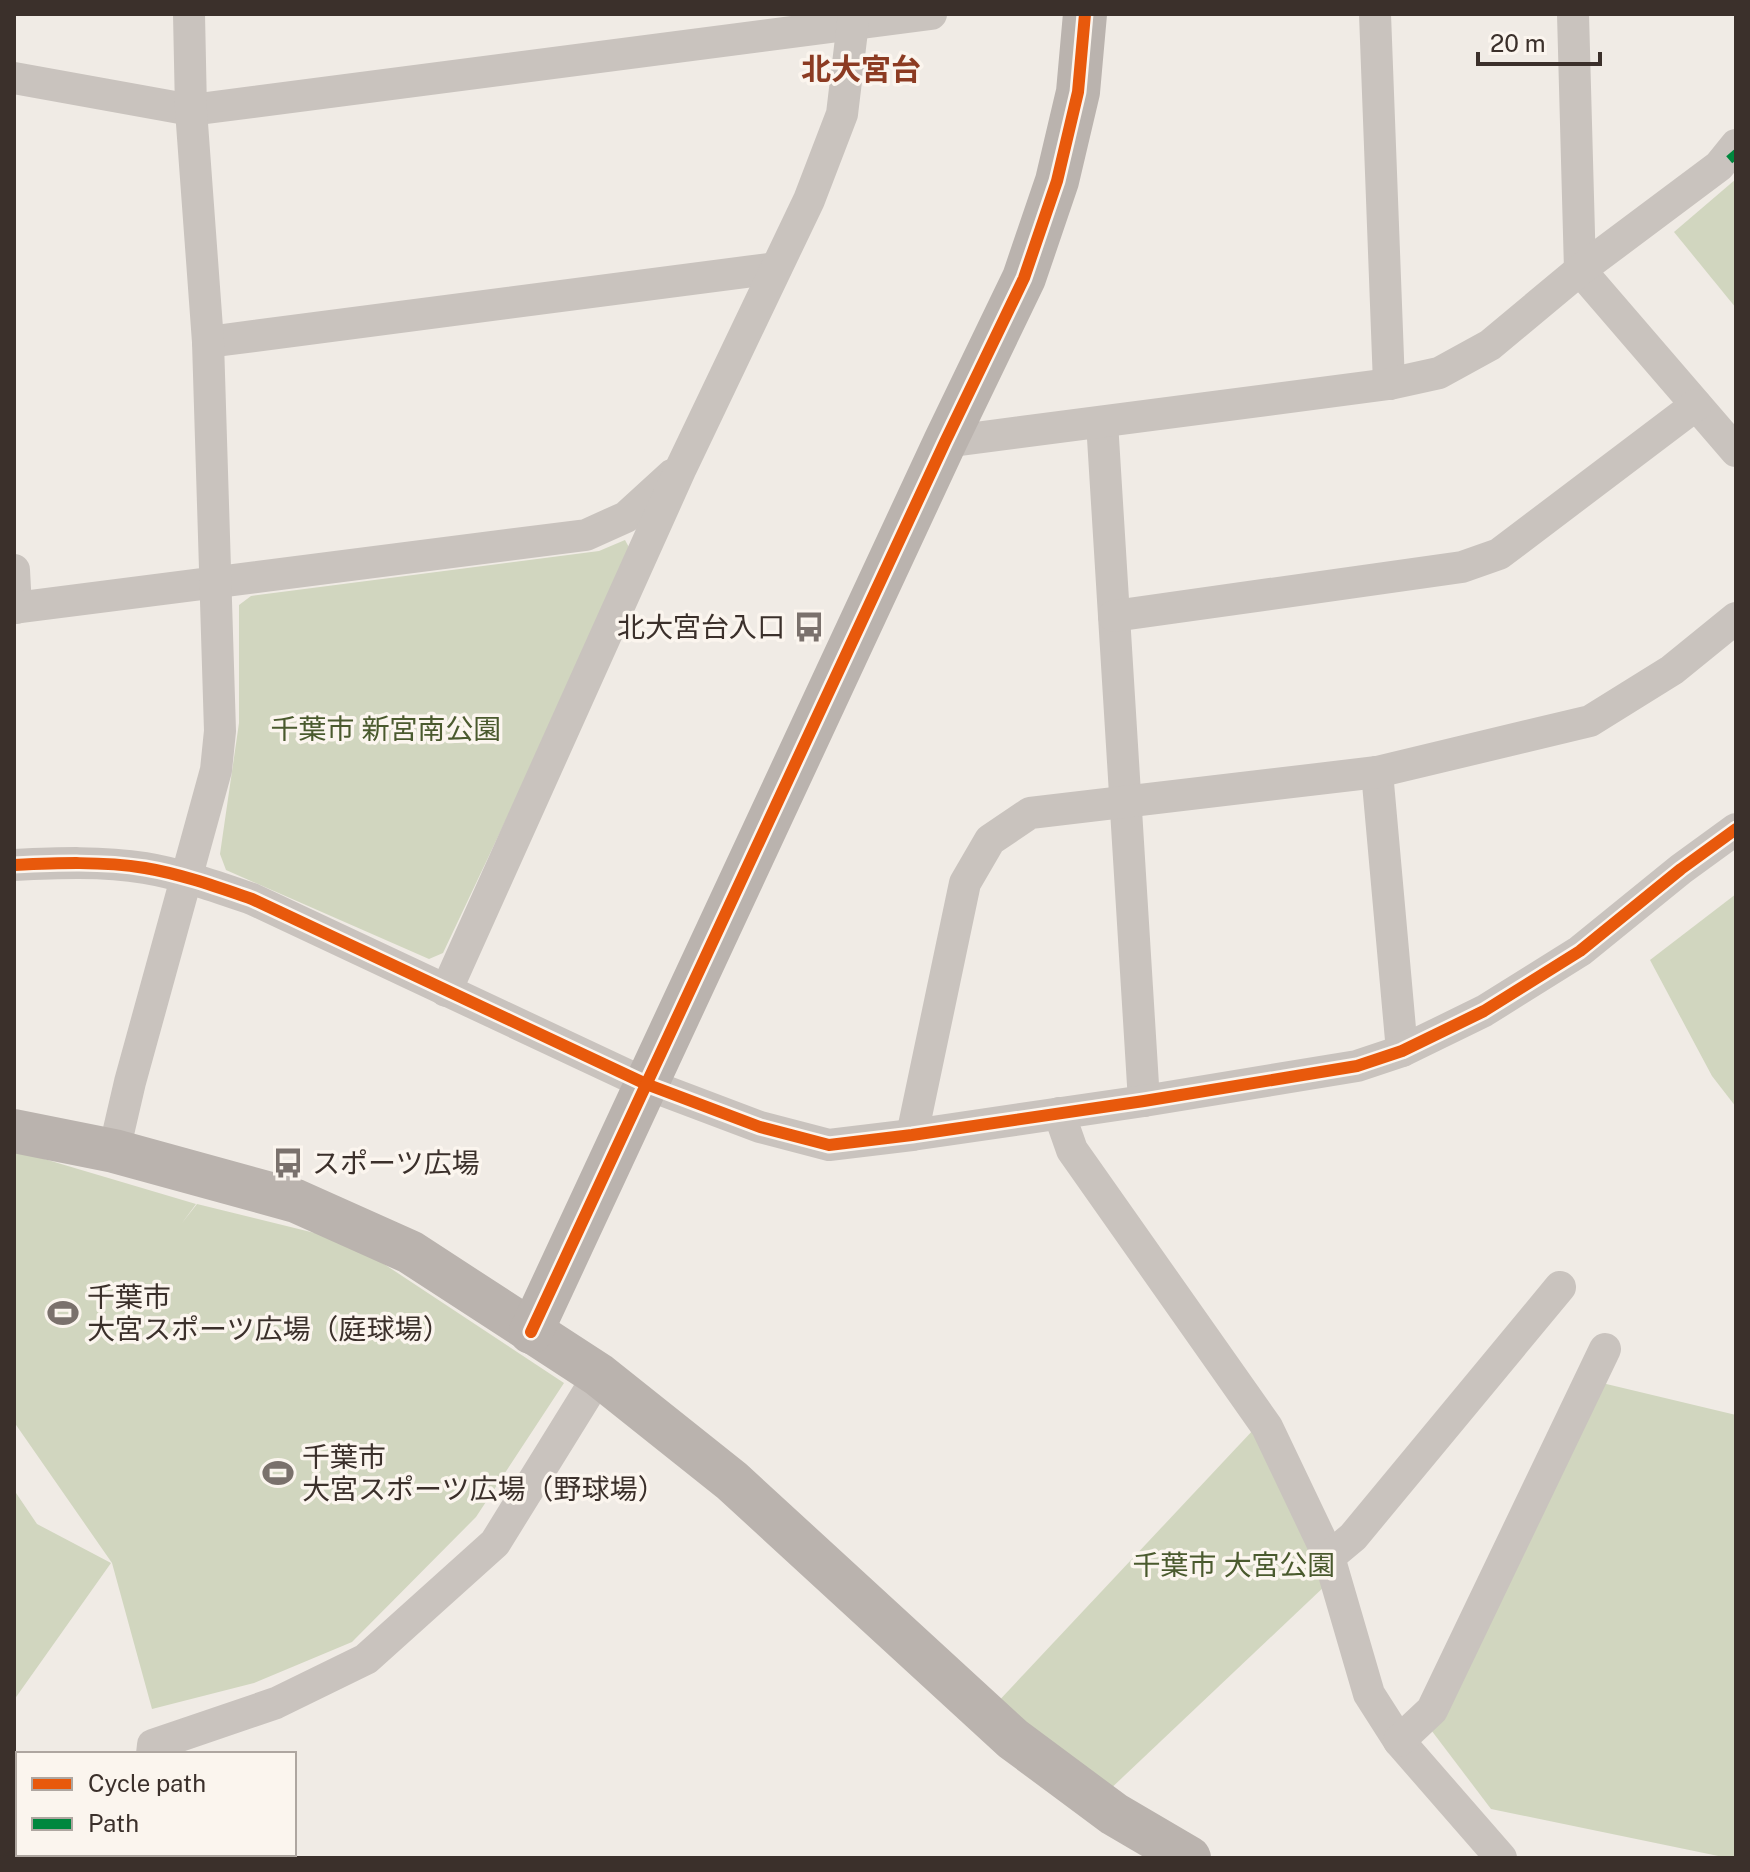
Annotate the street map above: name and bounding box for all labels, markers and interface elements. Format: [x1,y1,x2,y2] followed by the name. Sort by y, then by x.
[1478,16,1600,66] scale bar
[1490,29,1546,57] text: 20 m
[801,51,921,87] district label: 北大宮台
[617,610,785,643] place label: 北大宮台入口
[792,610,826,644] bus stop icon: 北大宮台入口
[271,712,501,745] park label: 千葉市 新宮南公園
[271,1146,305,1180] bus stop icon: スポーツ広場
[312,1146,479,1179] place label: スポーツ広場
[87,1280,450,1345] place label: 千葉市 大宮スポーツ広場（庭球場）
[46,1296,80,1330] sports icon: 千葉市 大宮スポーツ広場（庭球場）
[302,1440,665,1505] place label: 千葉市 大宮スポーツ広場（野球場）
[261,1456,295,1490] sports icon: 千葉市 大宮スポーツ広場（野球場）
[1133,1548,1335,1581] park label: 千葉市 大宮公園
[16,1752,296,1856] legend
[88,1769,206,1797] text: Cycle path
[88,1809,139,1837] text: Path

